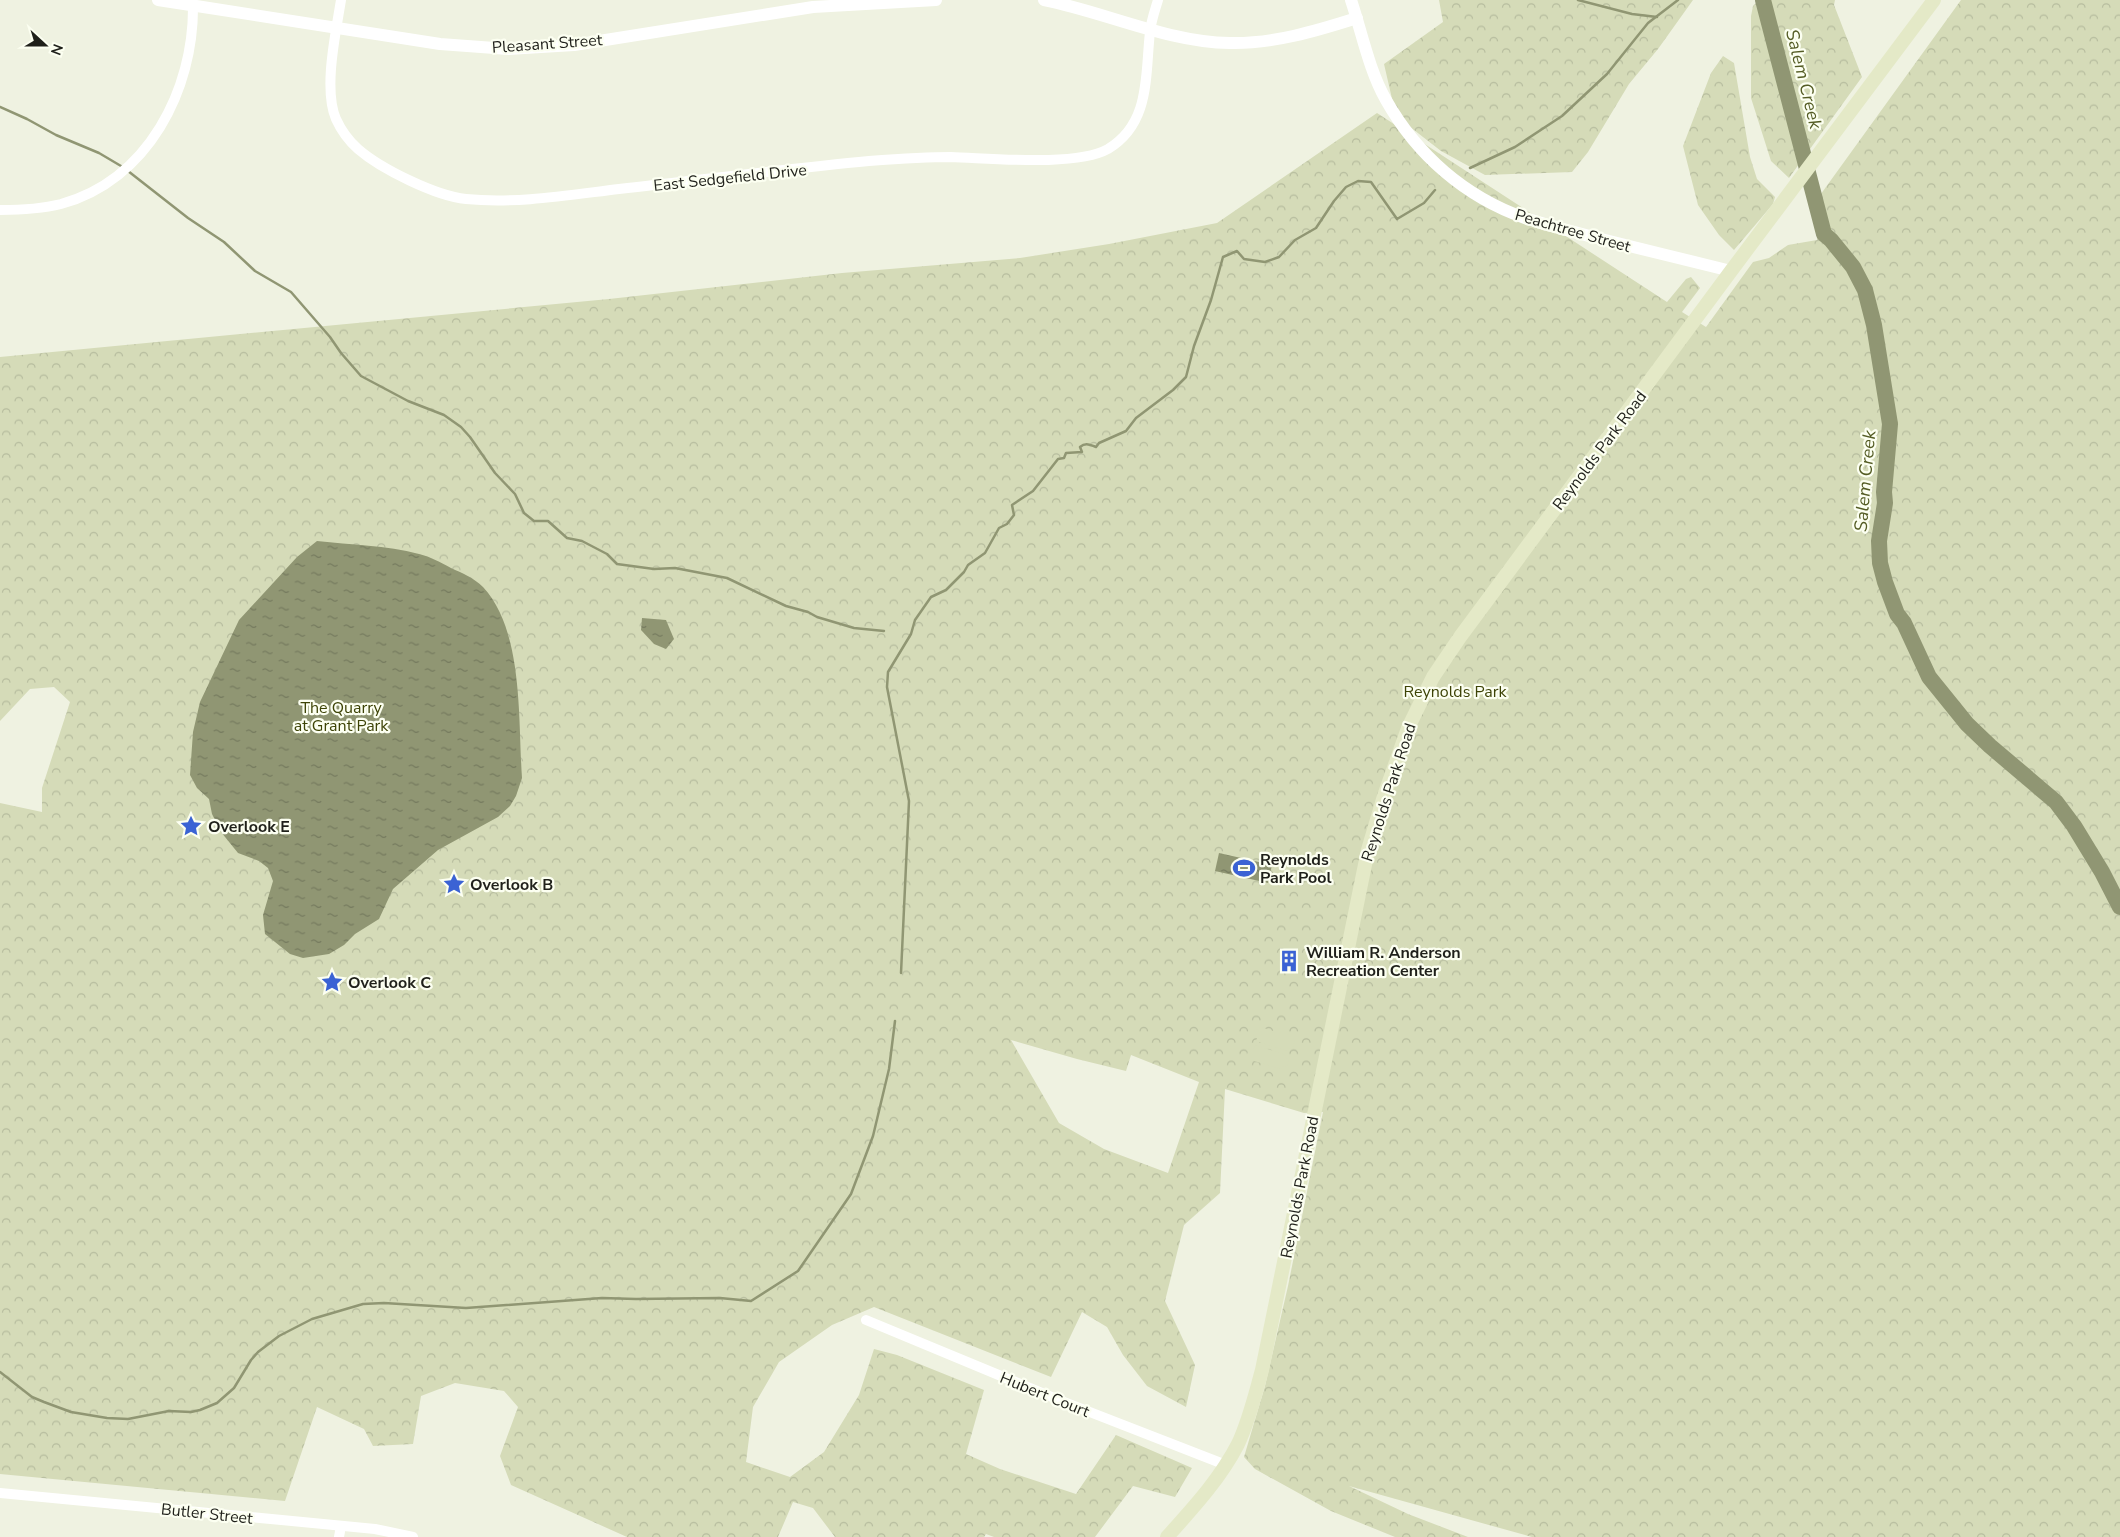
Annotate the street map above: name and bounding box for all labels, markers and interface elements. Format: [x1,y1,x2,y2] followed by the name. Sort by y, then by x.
[20,20,70,70] north arrow
[1780,27,1828,132] water label: Salem Creek
[491,29,603,59] street label: Pleasant Street
[46,41,67,58] text: N
[652,159,808,197] street label: East Sedgefield Drive
[1512,204,1633,258] street label: Peachtree Street
[1548,386,1652,515] street label: Reynolds Park Road
[1849,428,1881,533] water label: Salem Creek
[1404,681,1507,703] park label: Reynolds Park
[294,697,389,737] park label: The Quarry at Grant Park
[1356,720,1422,864] street label: Reynolds Park Road
[178,813,204,839] place icon: Overlook E
[208,816,290,838] place label: Overlook E
[1260,849,1332,889] place label: Reynolds Park Pool
[1231,855,1257,881] sports icon: Reynolds Park Pool
[441,871,467,897] place icon: Overlook B
[470,874,553,896] place label: Overlook B
[1306,942,1461,982] place label: William R. Anderson Recreation Center
[1276,948,1302,974] building icon: William R. Anderson Recreation Center
[319,969,345,995] place icon: Overlook C
[348,972,431,994] place label: Overlook C
[1275,1114,1325,1260] street label: Reynolds Park Road
[997,1367,1093,1423] street label: Hubert Court
[160,1498,254,1530] street label: Butler Street

